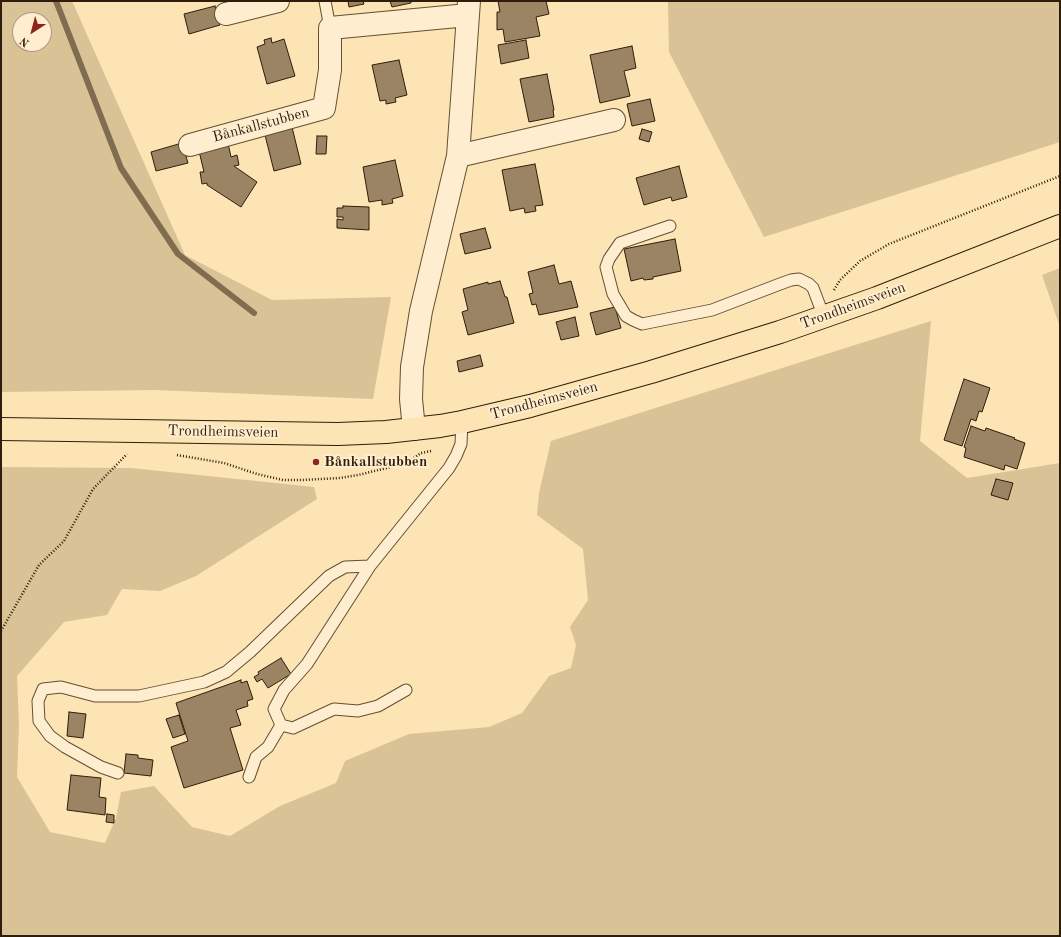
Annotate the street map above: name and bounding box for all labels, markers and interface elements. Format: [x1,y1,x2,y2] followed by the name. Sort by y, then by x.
[12,12,52,52] north arrow
[19,34,32,48] text: N
[211,103,311,147] street label: Bånkallstubben
[798,279,908,333] street label: Trondheimsveien
[488,378,600,424] street label: Trondheimsveien
[167,422,279,442] street label: Trondheimsveien
[324,453,427,471] place label: Bånkallstubben
[311,457,321,467] marker: Bånkallstubben

